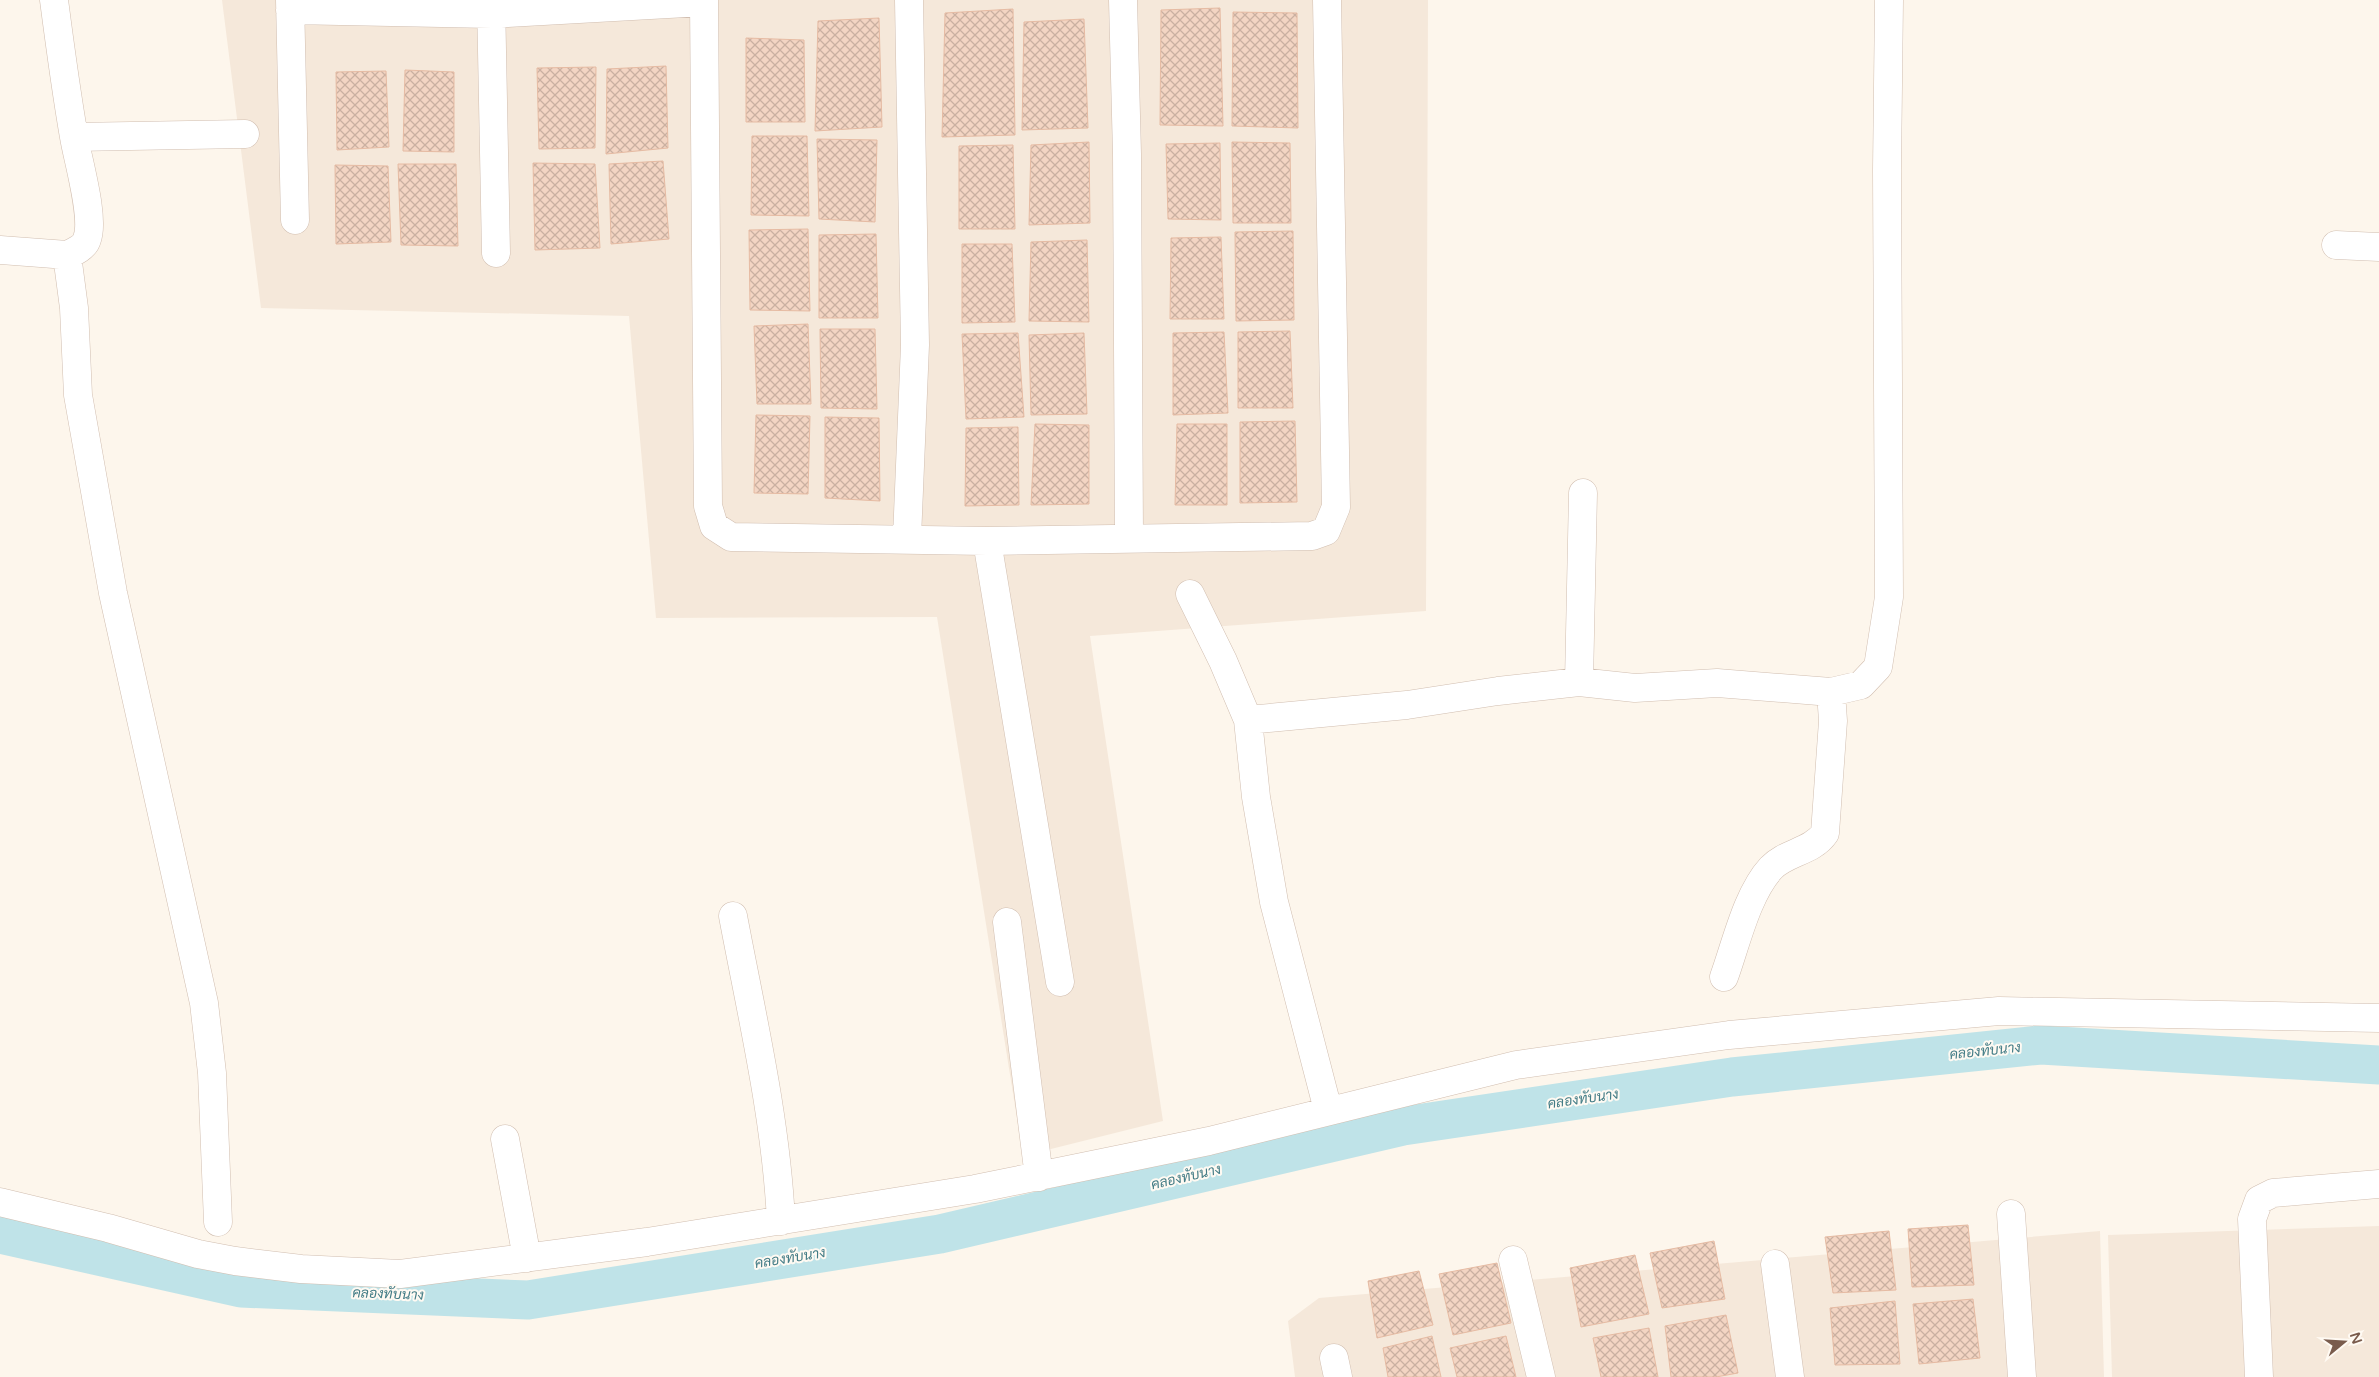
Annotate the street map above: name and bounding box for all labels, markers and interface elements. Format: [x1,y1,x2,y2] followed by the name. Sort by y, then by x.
[1949,1039,2021,1063] water label: คลองทับนาง
[1546,1086,1620,1112] water label: คลองทับนาง
[1149,1161,1223,1193] water label: คลองทับนาง
[753,1244,827,1272] water label: คลองทับนาง
[352,1284,424,1304] water label: คลองทับนาง
[2319,1317,2369,1367] north arrow
[2346,1330,2366,1346] text: N

